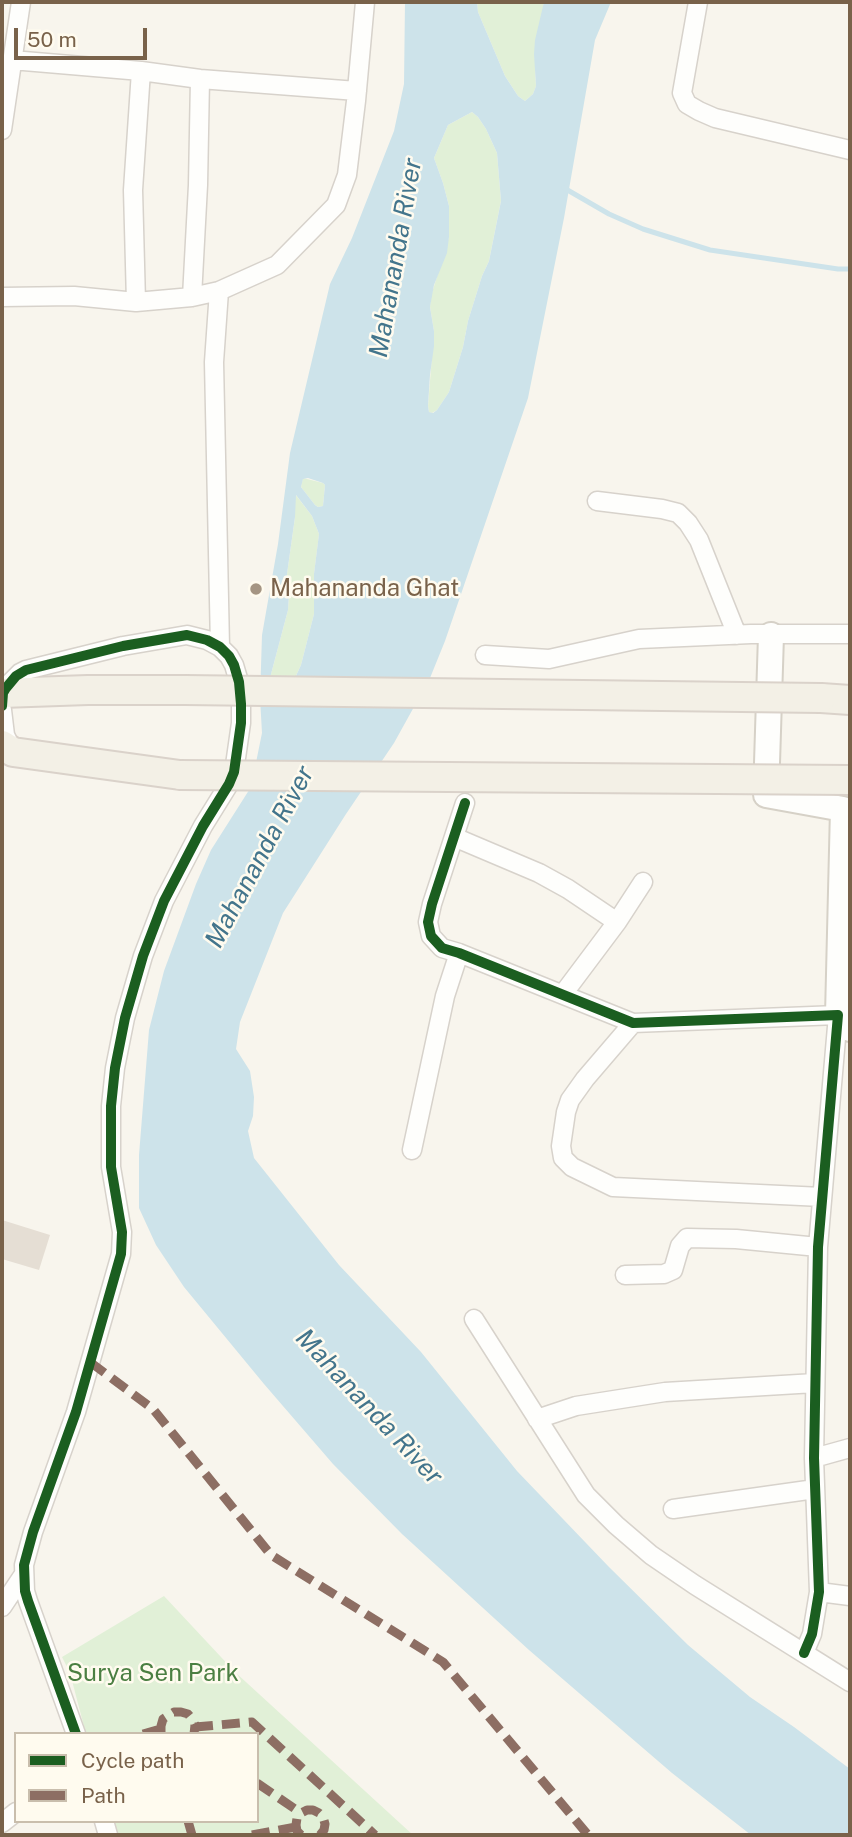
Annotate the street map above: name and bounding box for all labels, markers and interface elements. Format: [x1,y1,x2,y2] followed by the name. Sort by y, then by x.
[18,14,150,58] scale bar
[27,27,77,52] text: 50 m
[363,156,429,360] water label: Mahananda River
[270,575,459,603] place label: Mahananda Ghat
[248,581,264,597] marker: Mahananda Ghat
[199,761,321,953] water label: Mahananda River
[289,1323,449,1491] water label: Mahananda River
[67,1660,239,1688] park label: Surya Sen Park
[14,1732,259,1823] legend
[81,1748,184,1773] text: Cycle path
[81,1783,126,1808] text: Path

